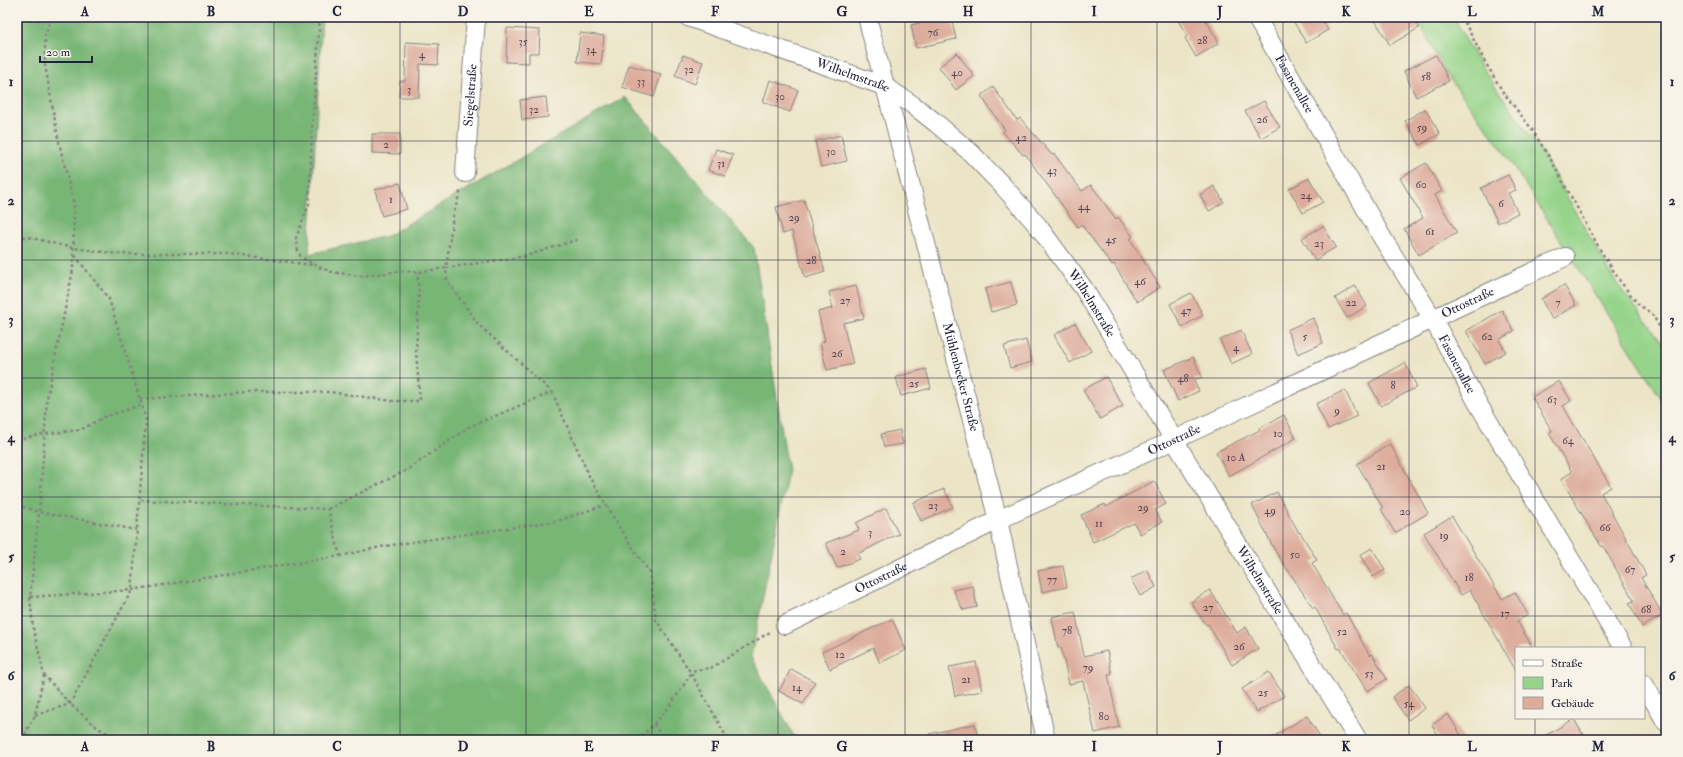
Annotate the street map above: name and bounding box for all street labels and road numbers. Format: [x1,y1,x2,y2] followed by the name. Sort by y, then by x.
[1271,52,1318,116] street label: Fasanenallee
[813,54,894,96] street label: Wilhelmstraße
[460,63,481,127] street label: Siegelstraße
[1064,265,1119,341] street label: Wilhelmstraße
[1439,283,1497,322] street label: Ottostraße
[939,321,983,434] street label: Mühlenbecker Straße
[1435,332,1479,397] street label: Fasanenallee
[1145,420,1204,459] street label: Ottostraße
[1232,542,1287,618] street label: Wilhelmstraße
[852,558,910,597] street label: Ottostraße

